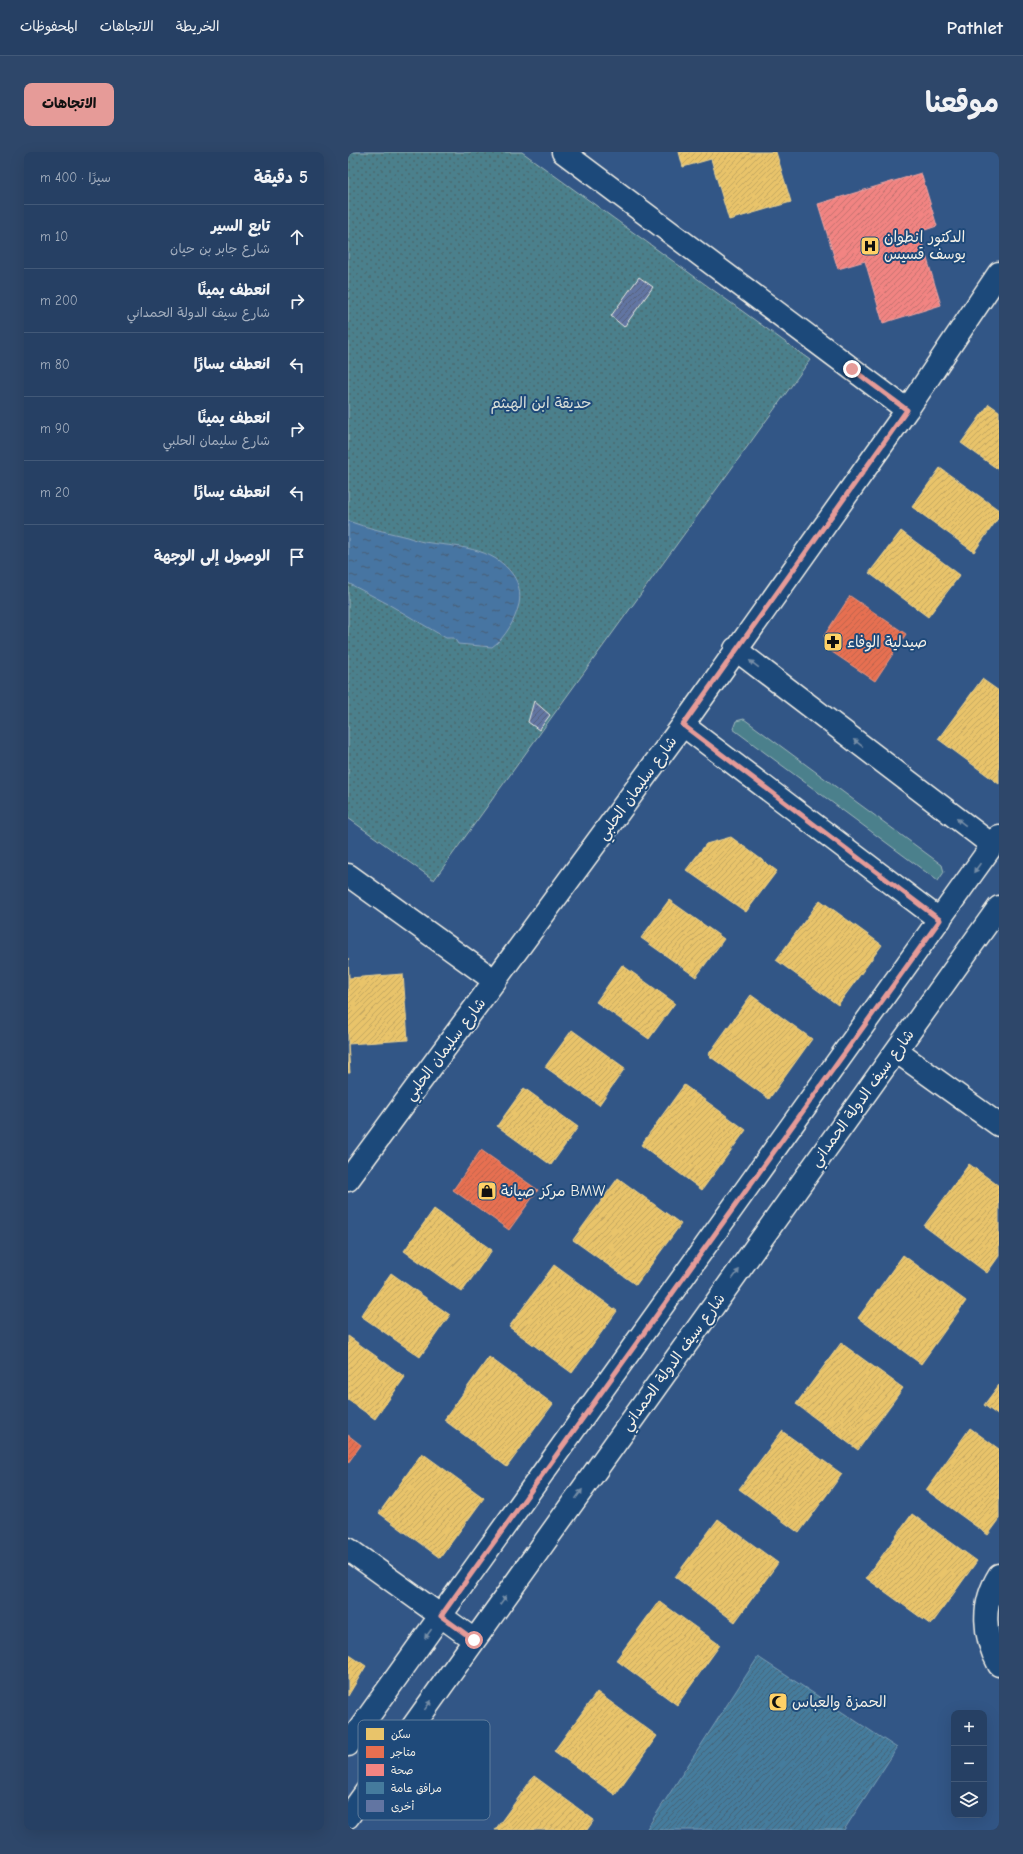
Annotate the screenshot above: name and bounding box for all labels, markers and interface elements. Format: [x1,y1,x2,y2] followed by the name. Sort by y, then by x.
[947,17,1003,39] text: Pathlet
[20,18,78,35] text: المحفوظات
[100,18,154,35] text: الاتجاهات
[176,18,219,35] text: الخريطة
[24,83,114,126] button: الاتجاهات
[925,87,999,119] text: موقعنا
[254,168,308,187] text: 5 دقيقة
[40,170,111,185] text: سيرًا · 400 m
[211,217,270,235] text: تابع السير
[286,226,308,248] icon: ahead
[884,228,966,263] place label: الدكتور انطوان يوسف قسيس
[40,229,68,244] text: 10 m
[859,235,881,257] hospital icon: الدكتور انطوان يوسف قسيس
[170,241,270,256] text: شارع جابر بن حيان
[198,281,270,299] text: انعطف يمينًا
[286,290,308,312] icon: right
[40,293,78,308] text: 200 m
[127,305,270,320] text: شارع سيف الدولة الحمداني
[286,354,308,376] icon: left
[194,355,270,373] text: انعطف يسارًا
[40,357,70,372] text: 80 m
[843,360,861,378] route end
[491,394,591,414] park label: حديقة ابن الهيثم
[198,409,270,427] text: انعطف يمينًا
[286,418,308,440] icon: right
[40,421,70,436] text: 90 m
[163,433,270,448] text: شارع سليمان الحلبي
[286,482,308,504] icon: left
[194,483,270,501] text: انعطف يسارًا
[40,485,70,500] text: 20 m
[286,546,308,568] icon: arrive
[154,547,270,565] text: الوصول إلى الوجهة
[822,631,844,653] pharmacy icon: صيدلية الوفاء
[847,633,927,652] place label: صيدلية الوفاء
[749,660,760,668] one-way arrow
[593,733,684,846] street label: شارع سليمان الحلبي
[852,739,863,747] one-way arrow
[956,817,967,826] one-way arrow
[973,863,981,873] one-way arrow
[401,994,493,1106] street label: شارع سليمان الحلبي
[806,1026,921,1172] street label: شارع سيف الدولة الحمداني
[476,1180,498,1202] shop icon: مركز صيانة BMW
[501,1182,605,1200] place label: مركز صيانة BMW
[732,1269,740,1280] one-way arrow
[617,1290,732,1436] street label: شارع سيف الدولة الحمداني
[575,1489,583,1499] one-way arrow
[499,1594,507,1605] one-way arrow
[424,1628,432,1639] one-way arrow
[465,1631,483,1649] route start
[767,1691,789,1713] mosque icon: الحمزة والعباس
[792,1693,886,1711] place label: الحمزة والعباس
[424,1700,432,1711] one-way arrow
[951,1710,987,1818] map controls
[951,1710,987,1746] button: +
[358,1720,490,1820] legend
[391,1728,411,1741] text: سكن
[390,1746,416,1759] text: متاجر
[951,1746,987,1782] button: −
[391,1764,413,1777] text: صحة
[391,1782,442,1795] text: مرافق عامة
[951,1782,987,1818] button: layers
[391,1800,414,1813] text: أخرى

